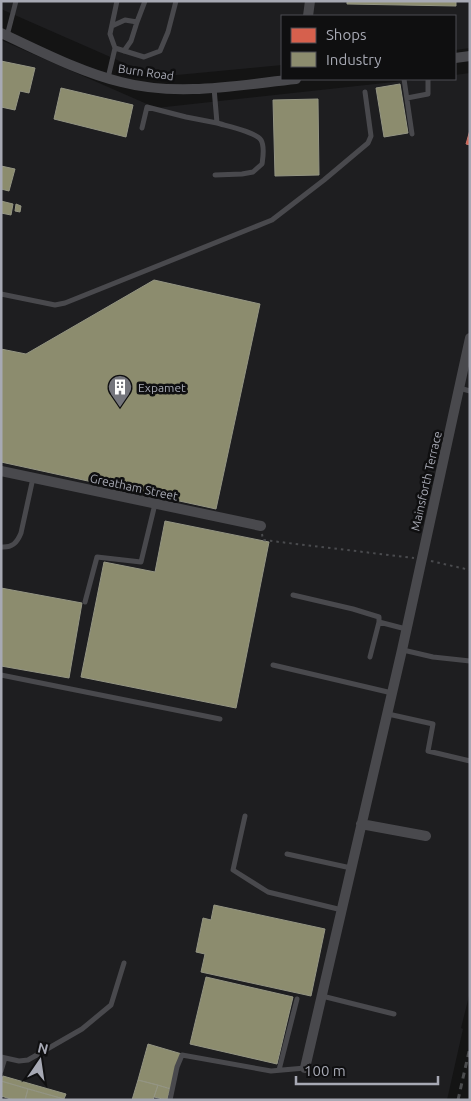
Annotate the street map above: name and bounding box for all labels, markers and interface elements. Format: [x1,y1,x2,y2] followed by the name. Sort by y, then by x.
[281,15,456,80] legend
[326,26,367,43] text: Shops
[326,51,381,68] text: Industry
[117,62,175,82] street label: Burn Road
[107,374,133,408] building icon: Expamet
[138,381,186,394] place label: Expamet
[408,430,444,532] street label: Mainsforth Terrace
[89,471,179,503] street label: Greatham Street
[15,1036,65,1086] north arrow
[36,1039,50,1057] text: N
[296,1054,438,1086] scale bar
[304,1062,346,1079] text: 100 m

